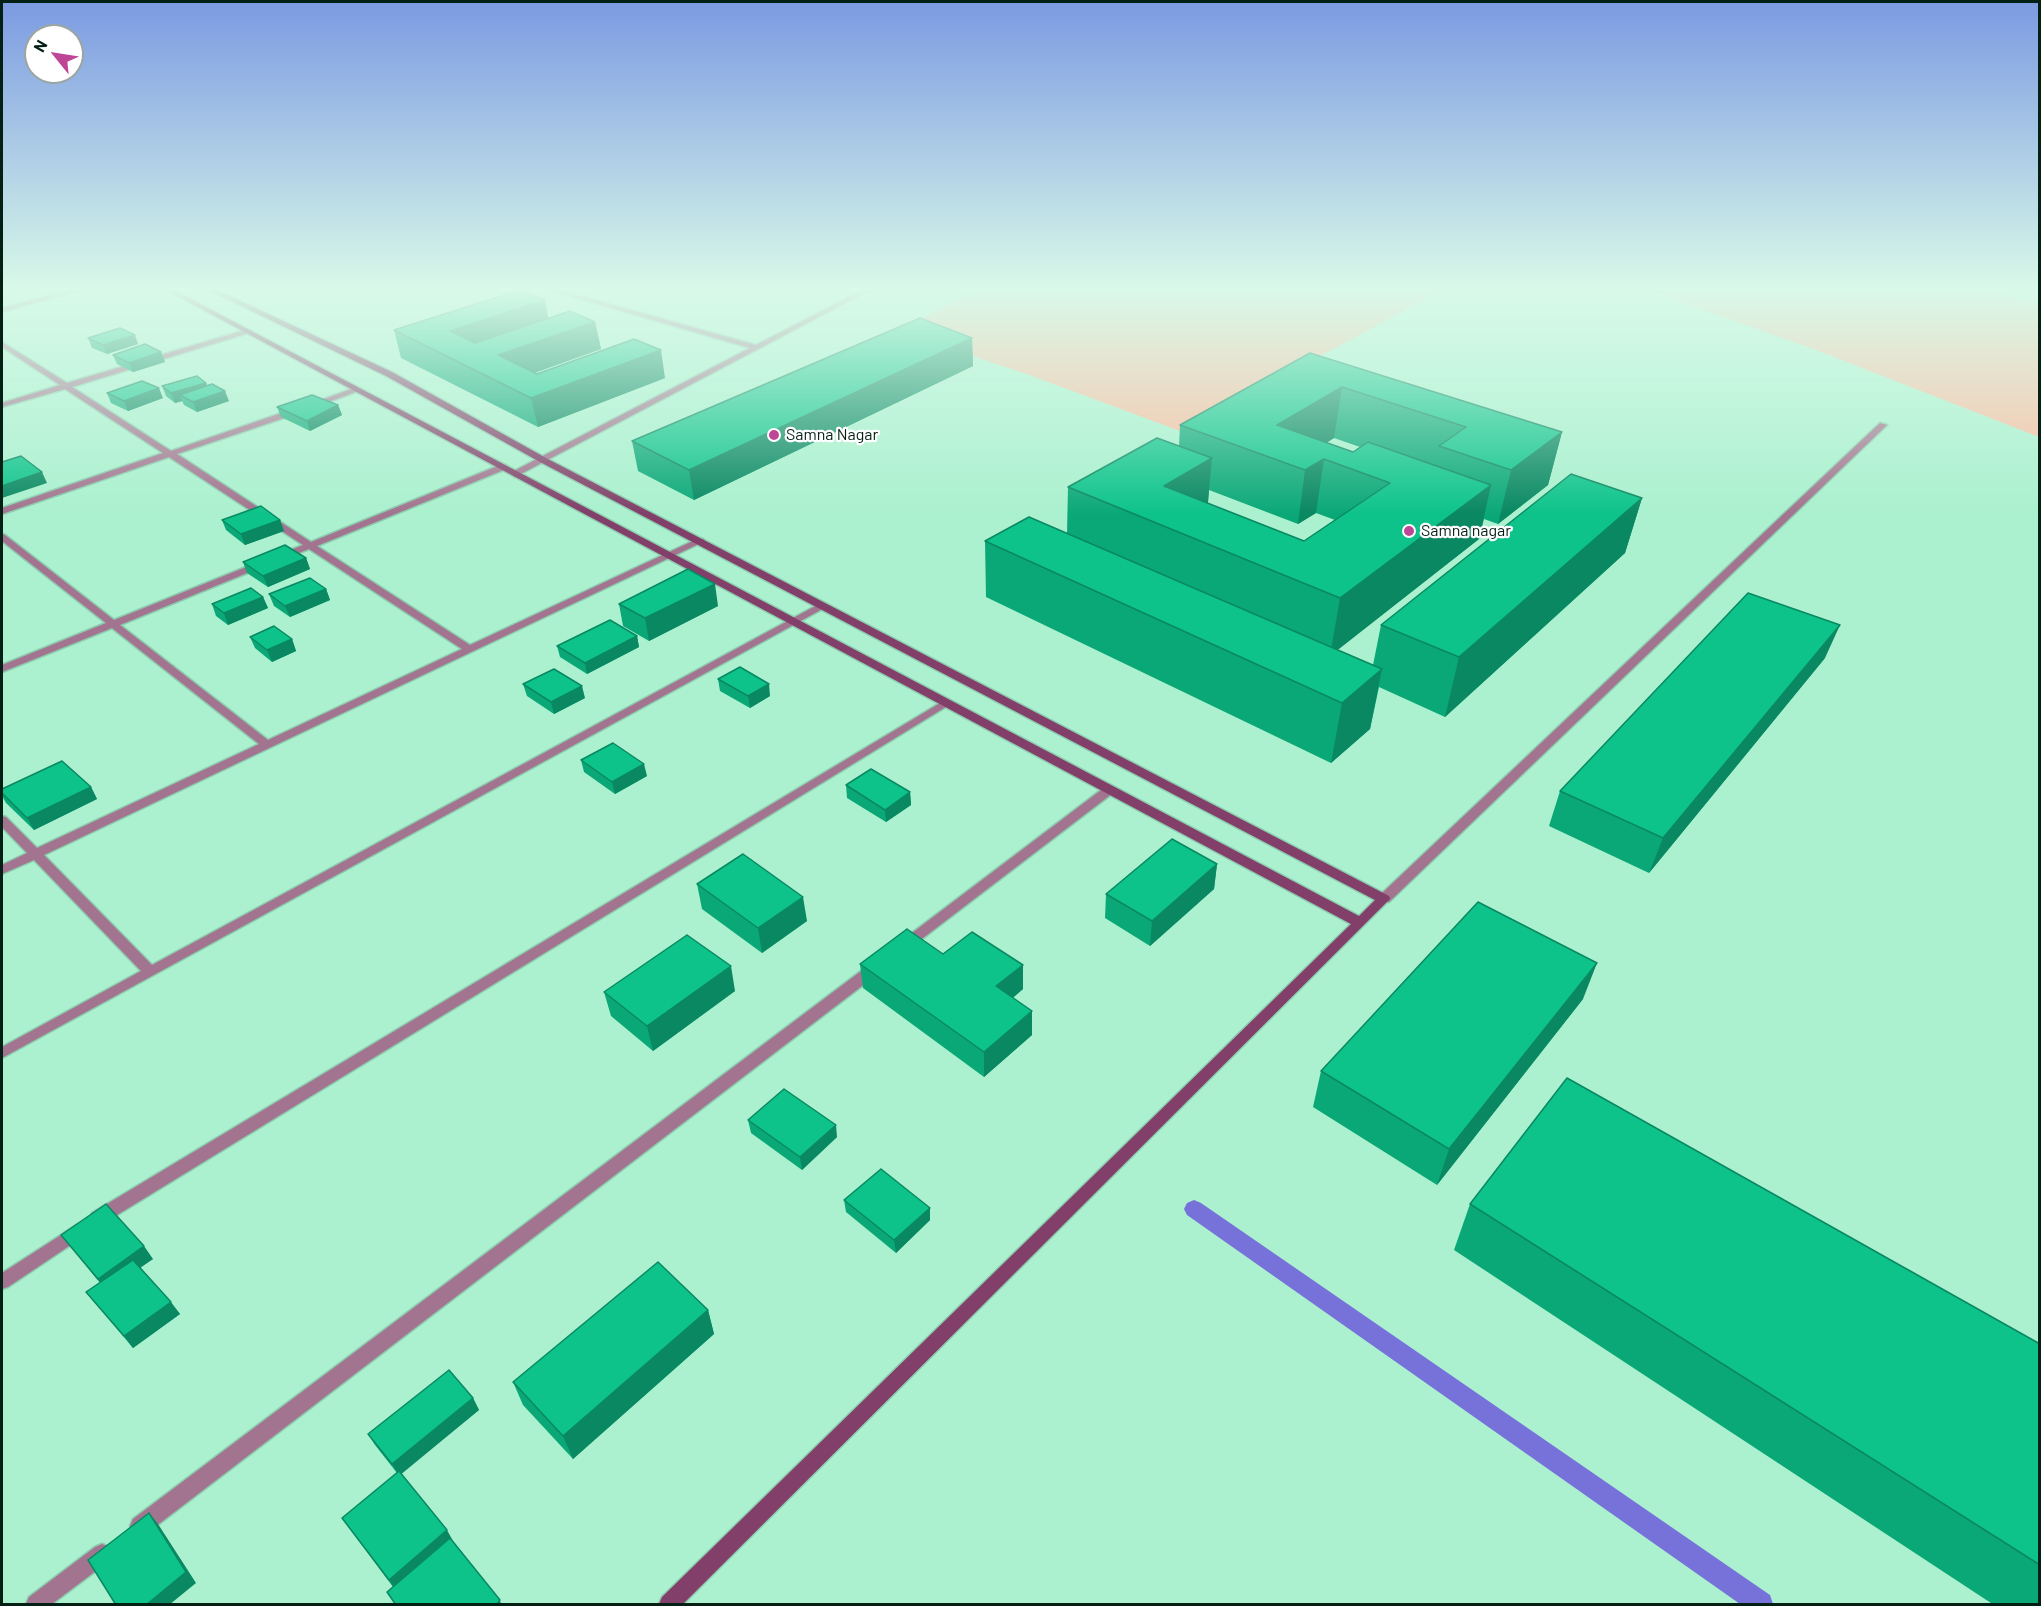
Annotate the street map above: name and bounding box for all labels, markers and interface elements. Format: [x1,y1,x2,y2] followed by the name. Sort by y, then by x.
[24,24,84,84] north arrow
[29,36,51,55] text: N
[786,425,878,445] place label: Samna Nagar
[767,428,781,442] marker: Samna Nagar
[1421,521,1511,541] place label: Samna nagar
[1402,524,1416,538] marker: Samna nagar

